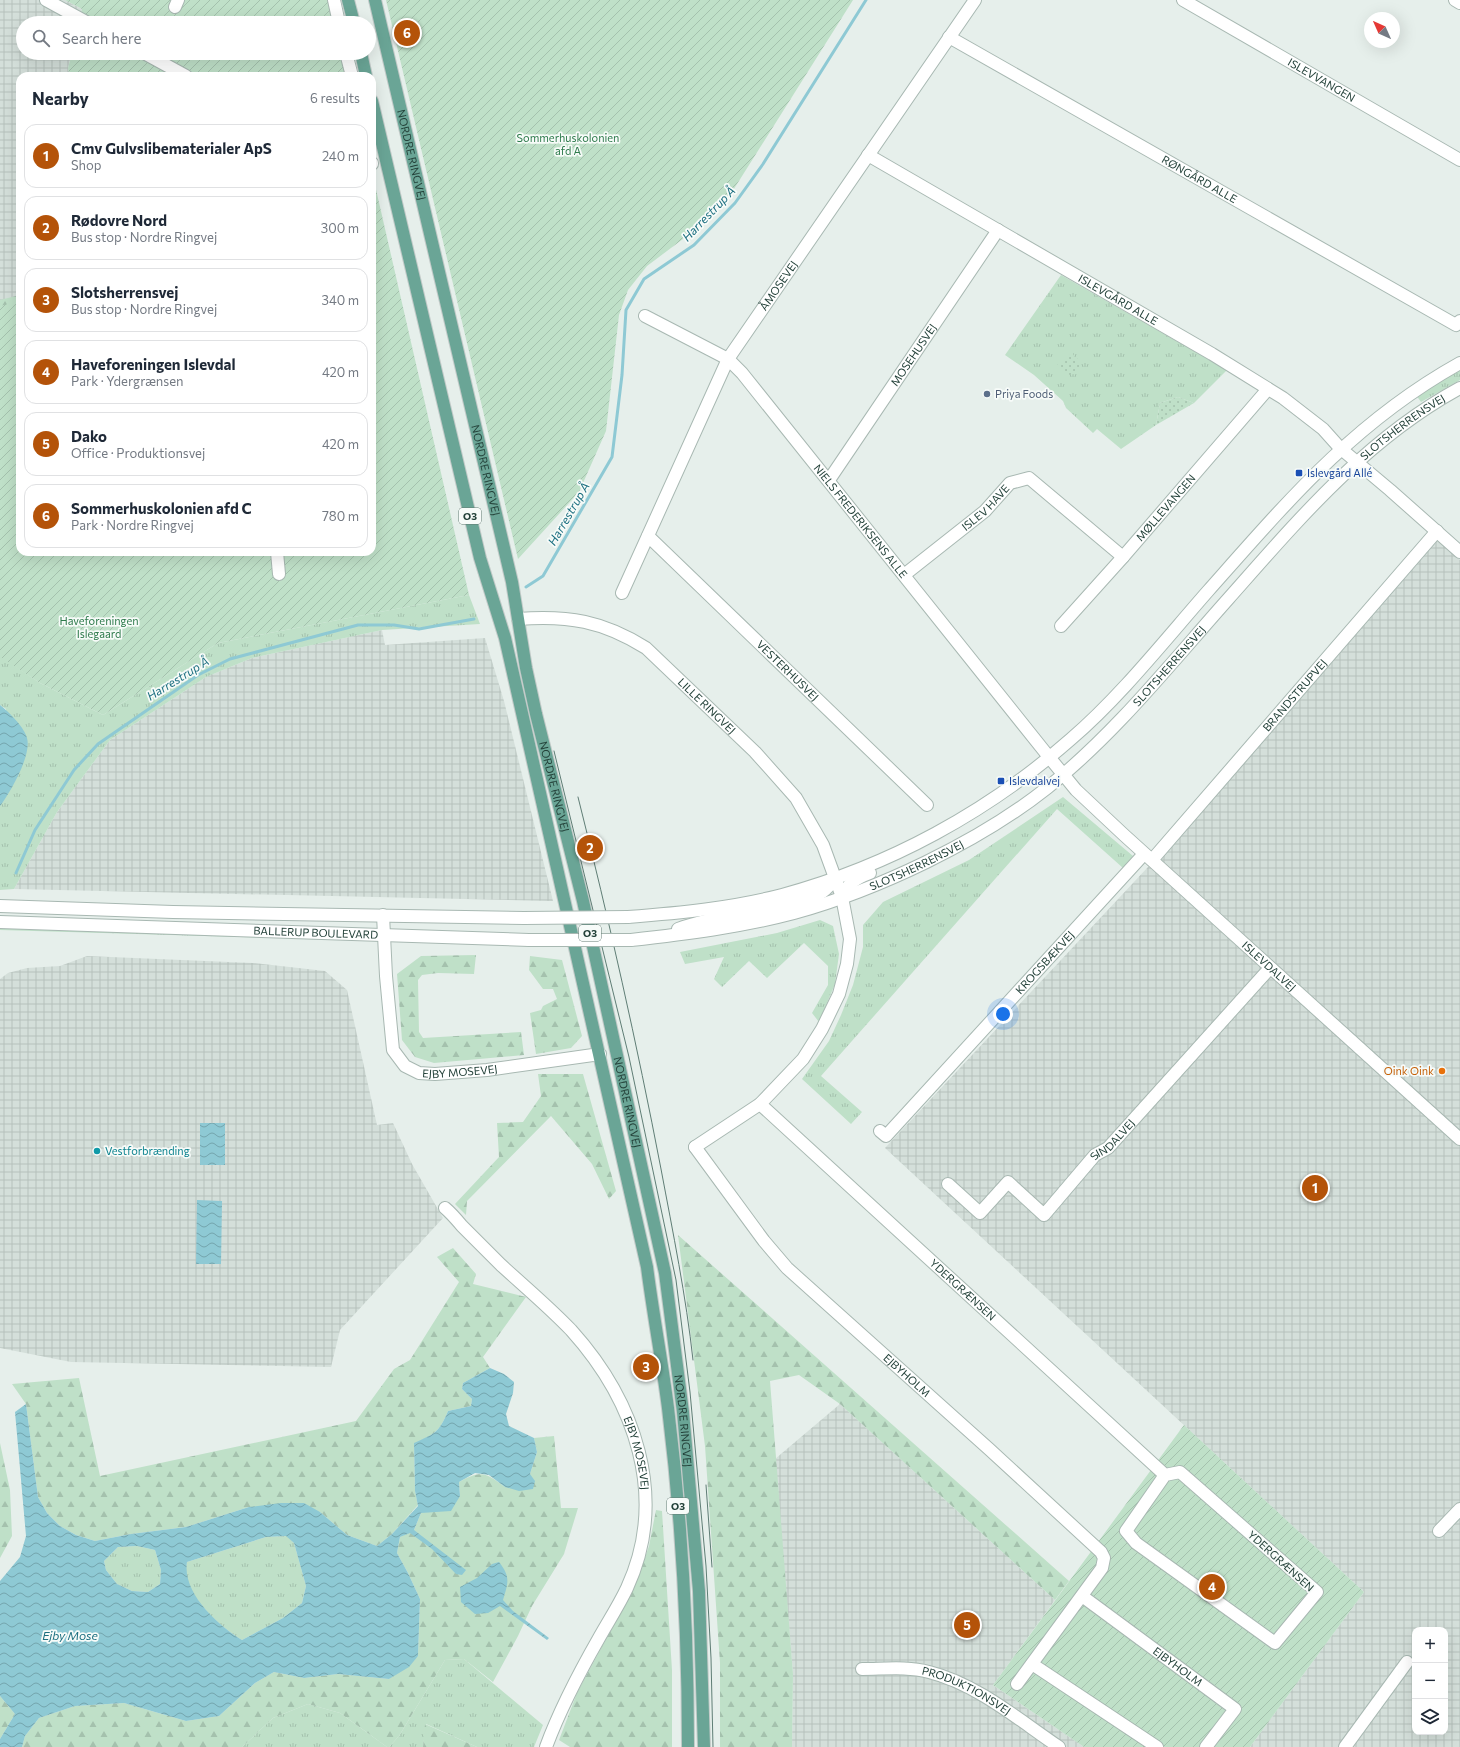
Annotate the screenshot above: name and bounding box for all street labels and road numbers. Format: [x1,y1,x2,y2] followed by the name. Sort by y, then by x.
[1286,55,1358,104] street label: ISLEVVANGEN
[395,108,429,202] street label: NORDRE RINGVEJ
[1160,152,1240,205] street label: RØNGÅRD ALLE
[756,258,800,313] street label: ÅMOSEVEJ
[1076,271,1160,327] street label: ISLEVGÅRD ALLE
[888,321,940,388] street label: MOSEHUSVEJ
[1357,391,1448,463] street label: SLOTSHERRENSVEJ
[469,423,503,517] street label: NORDRE RINGVEJ
[811,461,910,580] street label: NIELS FREDERIKSENS ALLE
[1133,471,1198,543] street label: MØLLEVANGEN
[959,481,1012,533] street label: ISLEV HAVE
[459,508,481,524] road number: O3
[1130,623,1208,708] street label: SLOTSHERRENSVEJ
[754,637,822,704] street label: VESTERHUSVEJ
[1260,656,1330,734] street label: BRANDSTRUPVEJ
[676,675,739,737] street label: LILLE RINGVEJ
[537,740,572,833] street label: NORDRE RINGVEJ
[867,837,966,893] street label: SLOTSHERRENSVEJ
[253,924,378,941] street label: BALLERUP BOULEVARD
[579,925,601,941] road number: O3
[1012,928,1077,996] street label: KROGSBÆKVEJ
[1240,938,1299,994] street label: ISLEVDALVEJ
[612,1055,644,1149] street label: NORDRE RINGVEJ
[422,1062,498,1081] street label: EJBY MOSEVEJ
[1087,1116,1138,1162] street label: SINDALVEJ
[927,1256,999,1323] street label: YDERGRÆNSEN
[881,1351,933,1399] street label: EJBYHOLM
[672,1374,695,1468] street label: NORDRE RINGVEJ
[622,1414,652,1490] street label: EJBY MOSEVEJ
[667,1498,689,1514] road number: O3
[1246,1527,1317,1594] street label: YDERGRÆNSEN
[1151,1644,1205,1689] street label: EJBYHOLM
[921,1664,1014,1718] street label: PRODUKTIONSVEJ

